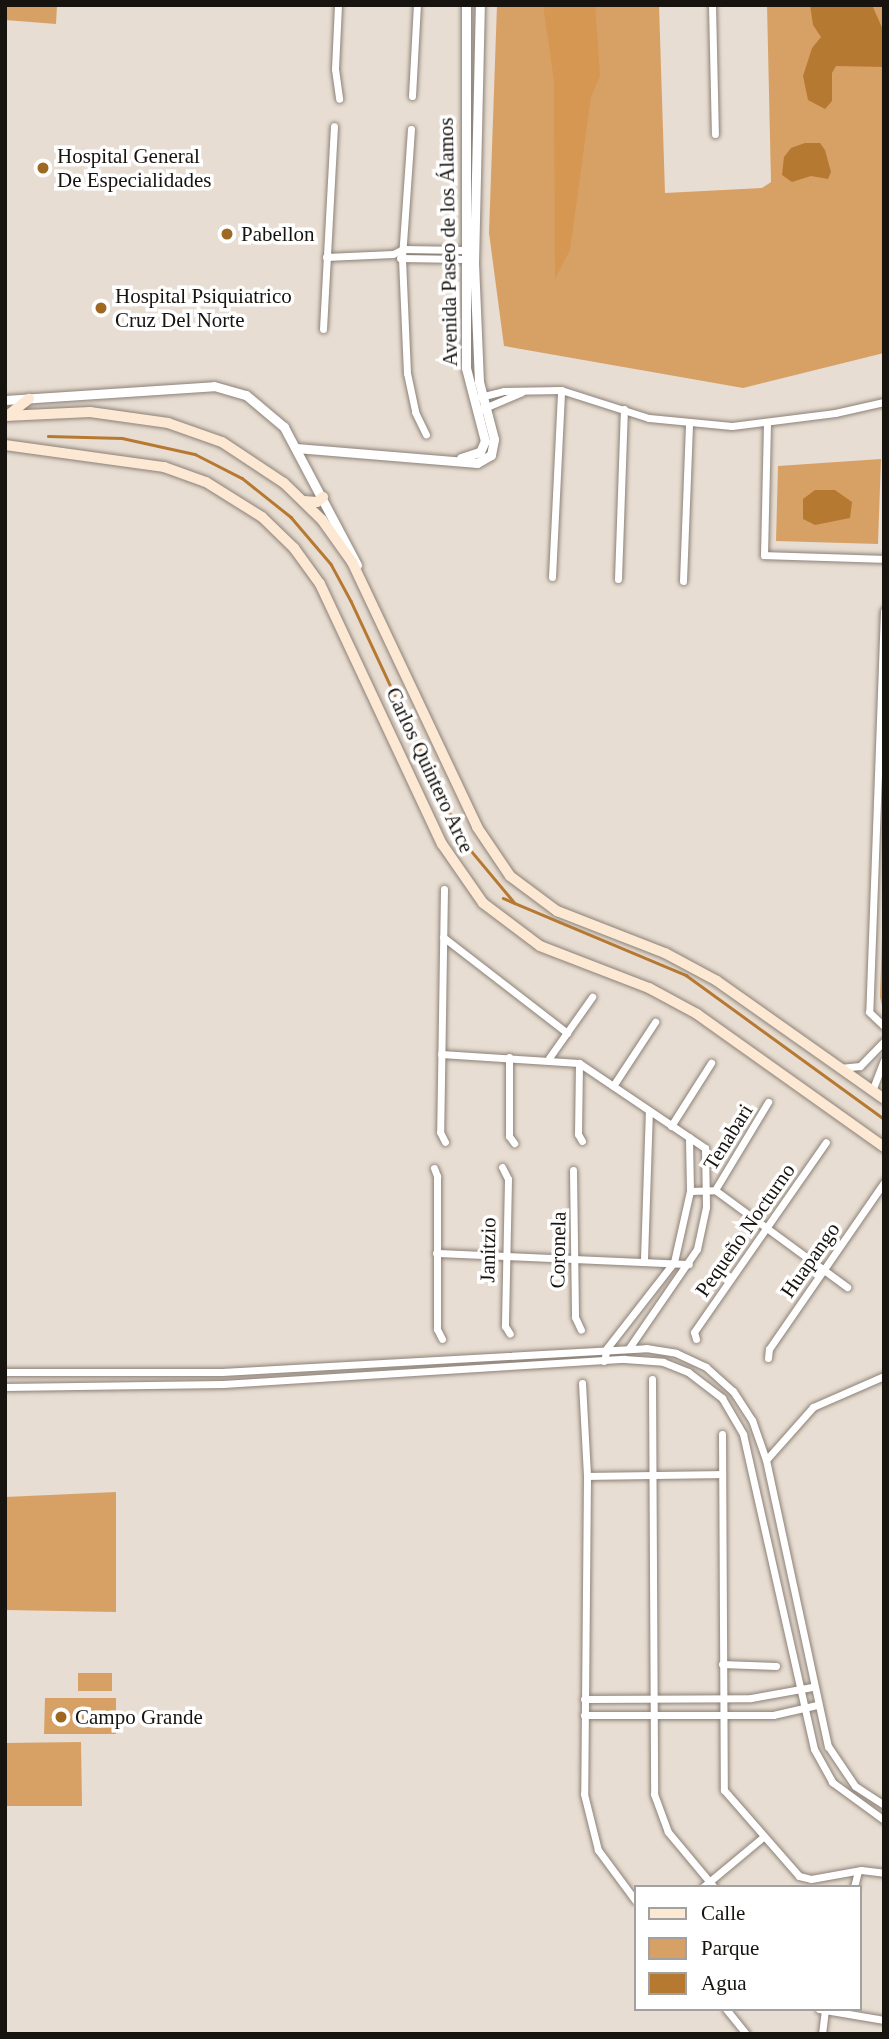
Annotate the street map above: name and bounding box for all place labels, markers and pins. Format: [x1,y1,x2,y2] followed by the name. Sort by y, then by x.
[57,143,212,193] place label: Hospital General De Especialidades
[35,160,51,176] marker: Hospital General De Especialidades
[241,221,314,247] place label: Pabellon
[219,226,235,242] marker: Pabellon
[115,283,292,333] place label: Hospital Psiquiatrico Cruz Del Norte
[93,300,109,316] marker: Hospital Psiquiatrico Cruz Del Norte
[75,1704,203,1730] place label: Campo Grande
[53,1709,69,1725] marker: Campo Grande

